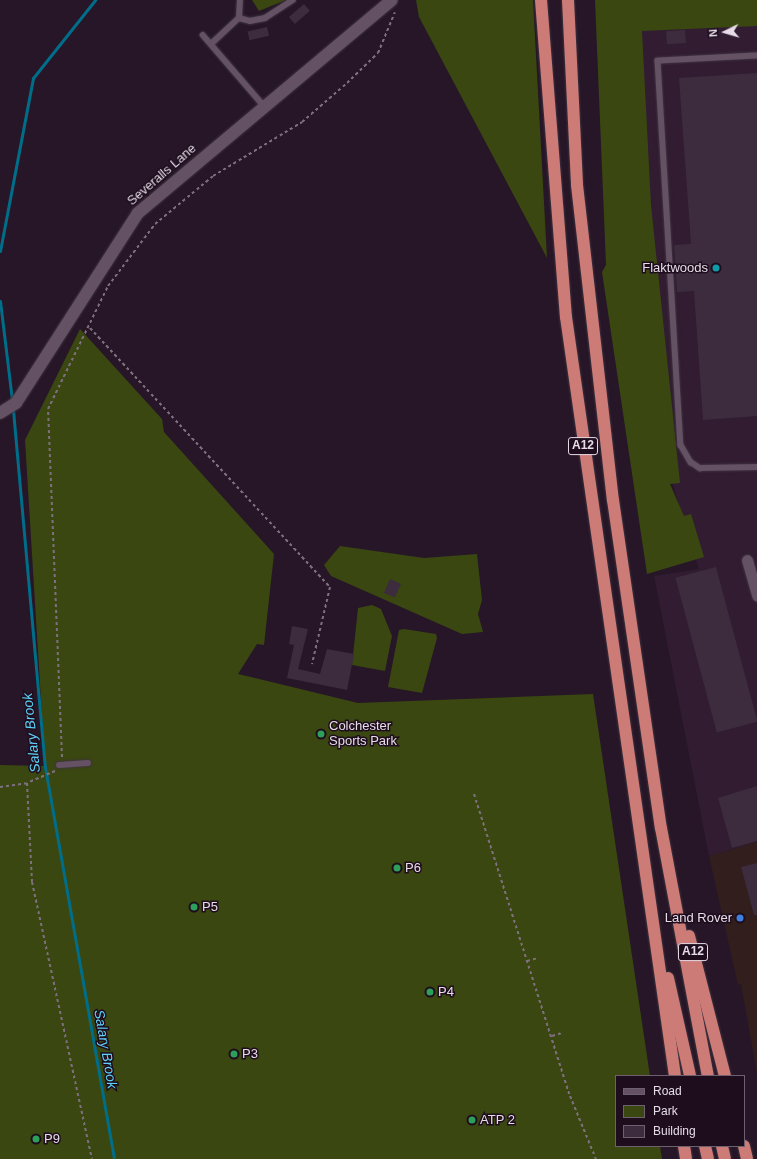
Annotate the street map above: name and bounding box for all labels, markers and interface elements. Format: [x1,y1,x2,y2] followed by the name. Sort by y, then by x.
[705,12,745,52] north arrow
[707,29,719,38] text: N
[124,141,200,209] street label: Severalls Lane
[642,260,708,276] place label: Flaktwoods
[711,263,721,273] marker: Flaktwoods
[567,436,599,456] road number: A12
[18,692,44,774] water label: Salary Brook
[329,719,397,750] place label: Colchester Sports Park
[316,729,326,739] marker: Colchester Sports Park
[405,860,421,876] place label: P6
[392,863,402,873] marker: P6
[202,899,218,915] place label: P5
[189,902,199,912] marker: P5
[665,910,732,926] place label: Land Rover
[735,913,745,923] marker: Land Rover
[677,942,709,962] road number: A12
[438,984,454,1000] place label: P4
[425,987,435,997] marker: P4
[91,1008,121,1090] water label: Salary Brook
[242,1046,258,1062] place label: P3
[229,1049,239,1059] marker: P3
[615,1075,745,1147] legend
[653,1084,682,1098] text: Road
[653,1104,678,1118] text: Park
[480,1112,515,1128] place label: ATP 2
[467,1115,477,1125] marker: ATP 2
[653,1124,696,1138] text: Building
[44,1131,60,1147] place label: P9
[31,1134,41,1144] marker: P9

